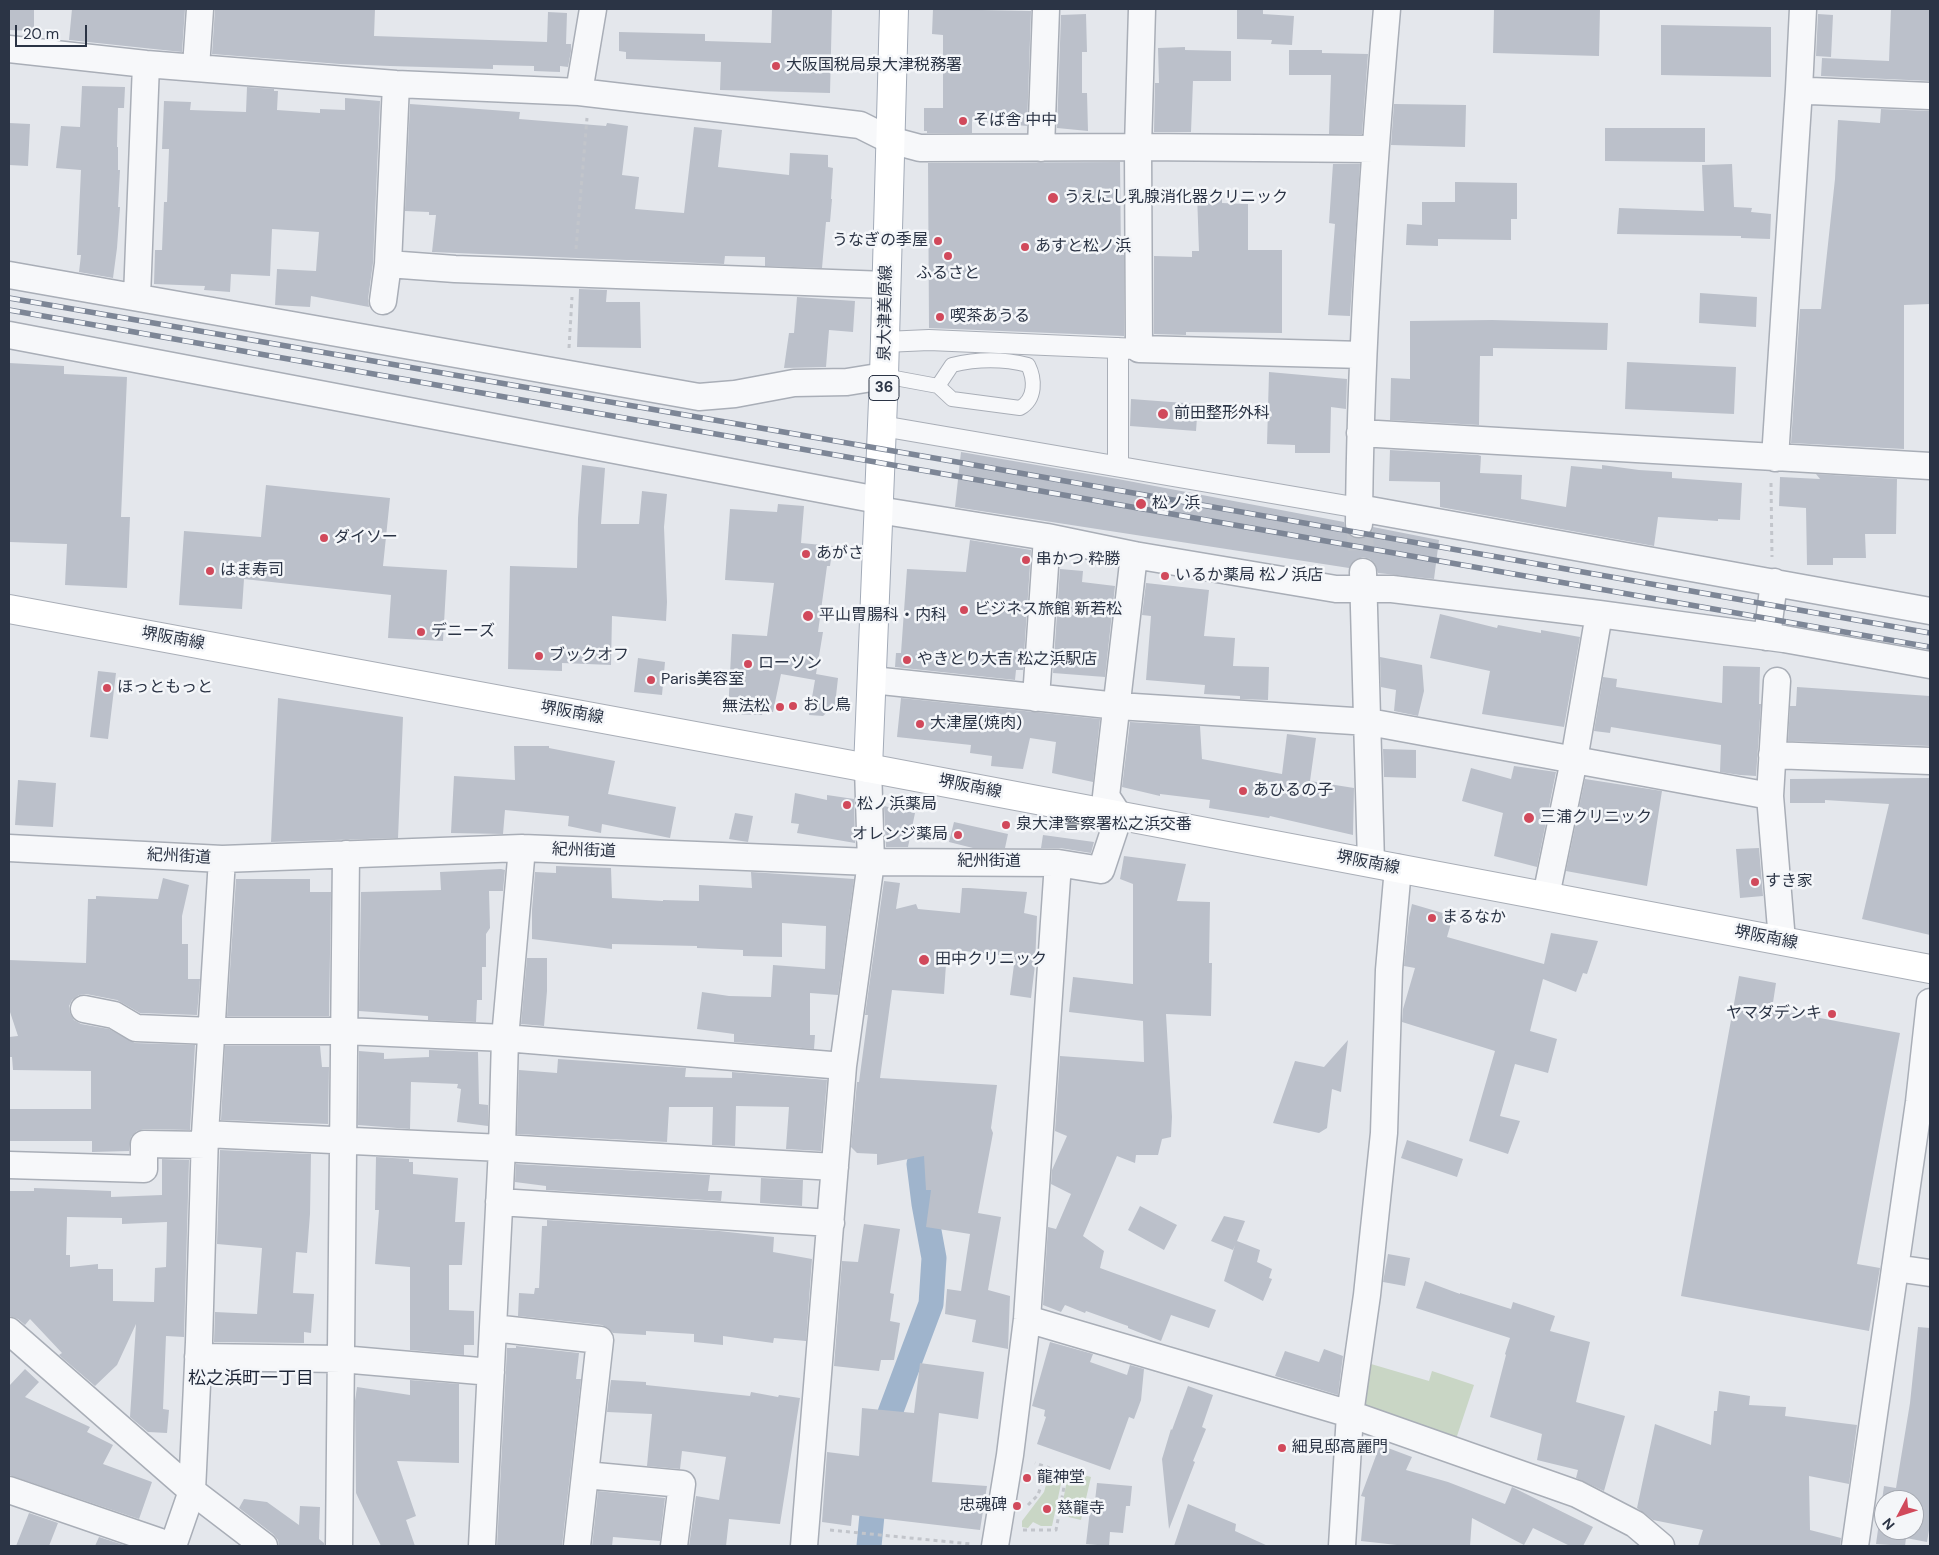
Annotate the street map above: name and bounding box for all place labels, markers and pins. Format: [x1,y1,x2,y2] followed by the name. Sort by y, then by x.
[786,56,962,76] place label: 大阪国税局泉大津税務署
[770,60,782,72] marker: 大阪国税局泉大津税務署
[973,111,1057,131] place label: そば舎 中中
[957,115,969,127] marker: そば舎 中中
[1064,188,1288,208] place label: うえにし乳腺消化器クリニック
[1046,191,1060,205] marker: うえにし乳腺消化器クリニック
[832,231,928,251] place label: うなぎの季屋
[932,235,944,247] marker: うなぎの季屋
[1035,237,1131,257] place label: あすと松ノ浜
[1019,241,1031,253] marker: あすと松ノ浜
[942,250,954,262] marker: ふるさと
[916,264,980,284] place label: ふるさと
[950,307,1030,327] place label: 喫茶あうる
[934,311,946,323] marker: 喫茶あうる
[1174,404,1270,424] place label: 前田整形外科
[1156,407,1170,421] marker: 前田整形外科
[1152,494,1200,514] place label: 松ノ浜
[1134,497,1148,511] marker: 松ノ浜
[334,528,398,548] place label: ダイソー
[318,532,330,544] marker: ダイソー
[816,544,864,564] place label: あがさ
[800,548,812,560] marker: あがさ
[1036,550,1120,570] place label: 串かつ 粋勝
[1020,554,1032,566] marker: 串かつ 粋勝
[220,561,284,581] place label: はま寿司
[204,565,216,577] marker: はま寿司
[1175,566,1323,586] place label: いるか薬局 松ノ浜店
[1159,570,1171,582] marker: いるか薬局 松ノ浜店
[974,600,1122,620] place label: ビジネス旅館 新若松
[958,604,970,616] marker: ビジネス旅館 新若松
[819,606,947,626] place label: 平山胃腸科・内科
[801,609,815,623] marker: 平山胃腸科・内科
[431,622,495,642] place label: デニーズ
[415,626,427,638] marker: デニーズ
[549,646,629,666] place label: ブックオフ
[533,650,545,662] marker: ブックオフ
[917,650,1097,670] place label: やきとり大吉 松之浜駅店
[758,654,822,674] place label: ローソン
[901,654,913,666] marker: やきとり大吉 松之浜駅店
[742,658,754,670] marker: ローソン
[661,670,744,690] place label: Paris美容室
[645,674,657,686] marker: Paris美容室
[117,678,213,698] place label: ほっともっと
[101,682,113,694] marker: ほっともっと
[803,696,851,716] place label: おし鳥
[722,697,770,717] place label: 無法松
[787,700,799,712] marker: おし鳥
[774,701,786,713] marker: 無法松
[930,714,1022,734] place label: 大津屋(焼肉)
[914,718,926,730] marker: 大津屋(焼肉)
[1253,781,1333,801] place label: あひるの子
[1237,785,1249,797] marker: あひるの子
[857,795,937,815] place label: 松ノ浜薬局
[841,799,853,811] marker: 松ノ浜薬局
[1540,808,1652,828] place label: 三浦クリニック
[1522,811,1536,825] marker: 三浦クリニック
[1016,815,1192,835] place label: 泉大津警察署松之浜交番
[1000,819,1012,831] marker: 泉大津警察署松之浜交番
[852,825,948,845] place label: オレンジ薬局
[952,829,964,841] marker: オレンジ薬局
[1765,872,1813,892] place label: すき家
[1749,876,1761,888] marker: すき家
[1442,908,1506,928] place label: まるなか
[1426,912,1438,924] marker: まるなか
[935,950,1047,970] place label: 田中クリニック
[917,953,931,967] marker: 田中クリニック
[1726,1004,1822,1024] place label: ヤマダデンキ
[1826,1008,1838,1020] marker: ヤマダデンキ
[1292,1438,1388,1458] place label: 細見邸高麗門
[1276,1442,1288,1454] marker: 細見邸高麗門
[1037,1468,1085,1488] place label: 龍神堂
[1021,1472,1033,1484] marker: 龍神堂
[959,1496,1007,1516] place label: 忠魂碑
[1057,1499,1105,1519] place label: 慈龍寺
[1011,1500,1023,1512] marker: 忠魂碑
[1041,1503,1053,1515] marker: 慈龍寺

